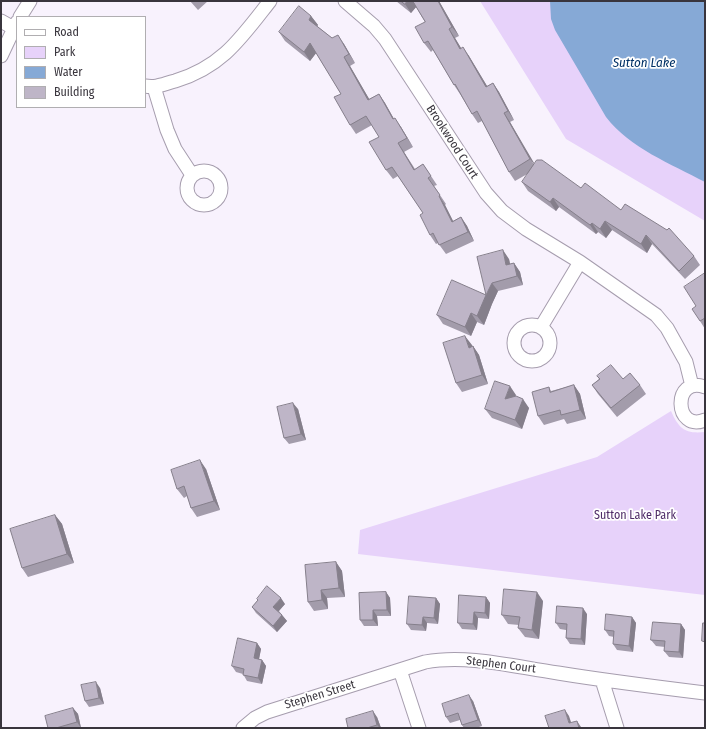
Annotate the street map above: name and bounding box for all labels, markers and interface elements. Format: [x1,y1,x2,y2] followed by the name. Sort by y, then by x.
[16,16,146,108] legend
[54,25,79,39] text: Road
[54,45,75,59] text: Park
[613,55,675,71] water label: Sutton Lake
[54,65,82,79] text: Water
[54,85,94,99] text: Building
[423,102,481,182] street label: Brookwood Court
[594,509,676,523] park label: Sutton Lake Park
[465,654,537,676] street label: Stephen Court
[283,677,357,713] street label: Stephen Street

